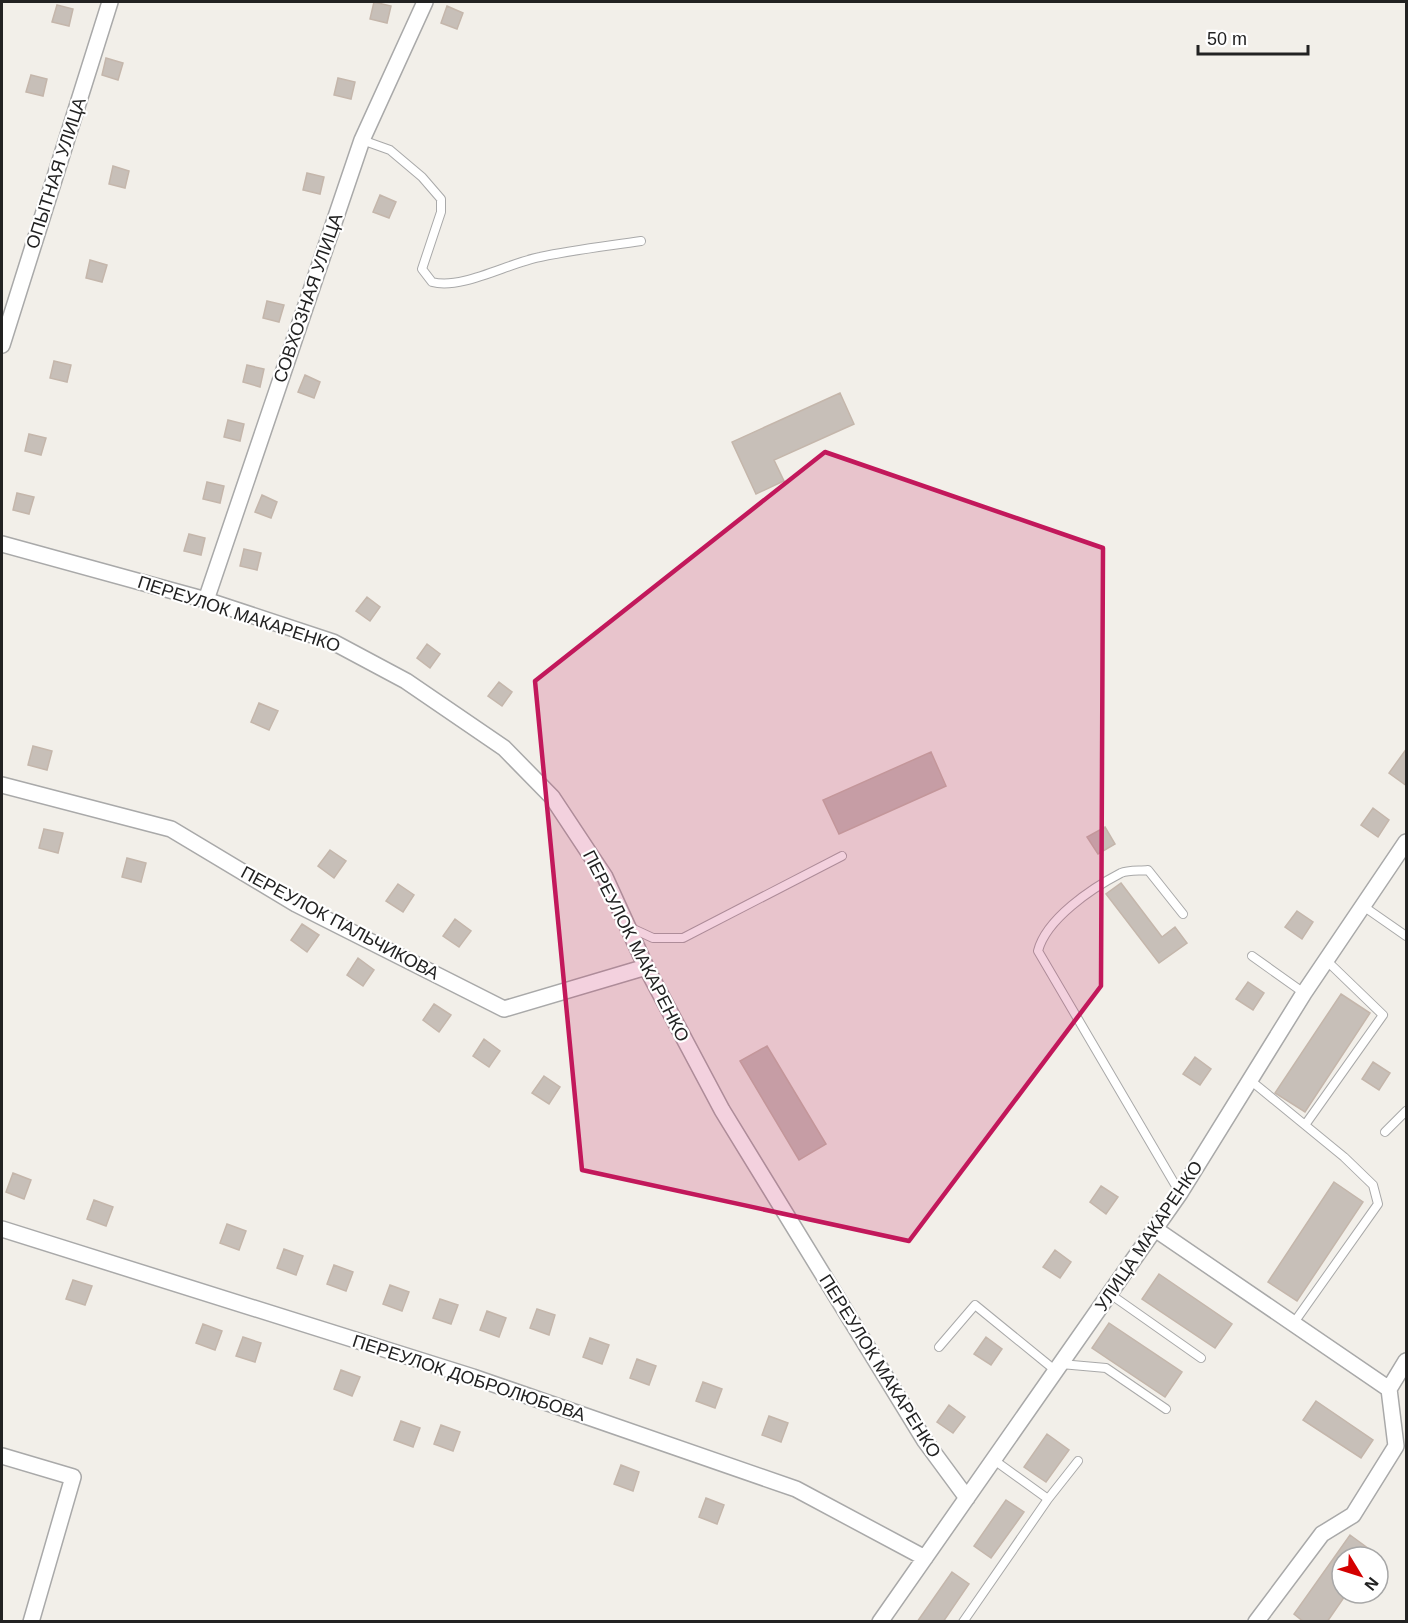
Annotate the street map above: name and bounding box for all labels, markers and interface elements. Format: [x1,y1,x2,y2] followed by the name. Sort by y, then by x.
[1198,18,1308,56] scale bar
[1207,29,1247,49] text: 50 m
[22,95,90,251] street label: ОПЫТНАЯ УЛИЦА
[270,211,346,385] street label: СОВХОЗНАЯ УЛИЦА
[135,572,343,656] street label: ПЕРЕУЛОК МАКАРЕНКО
[579,847,693,1045] street label: ПЕРЕУЛОК МАКАРЕНКО
[238,862,442,984] street label: ПЕРЕУЛОК ПАЛЬЧИКОВА
[1091,1157,1207,1315] street label: УЛИЦА МАКАРЕНКО
[815,1271,945,1461] street label: ПЕРЕУЛОК МАКАРЕНКО
[350,1331,588,1425] street label: ПЕРЕУЛОК ДОБРОЛЮБОВА
[1330,1545,1390,1605] north arrow
[1361,1574,1382,1594] text: N

